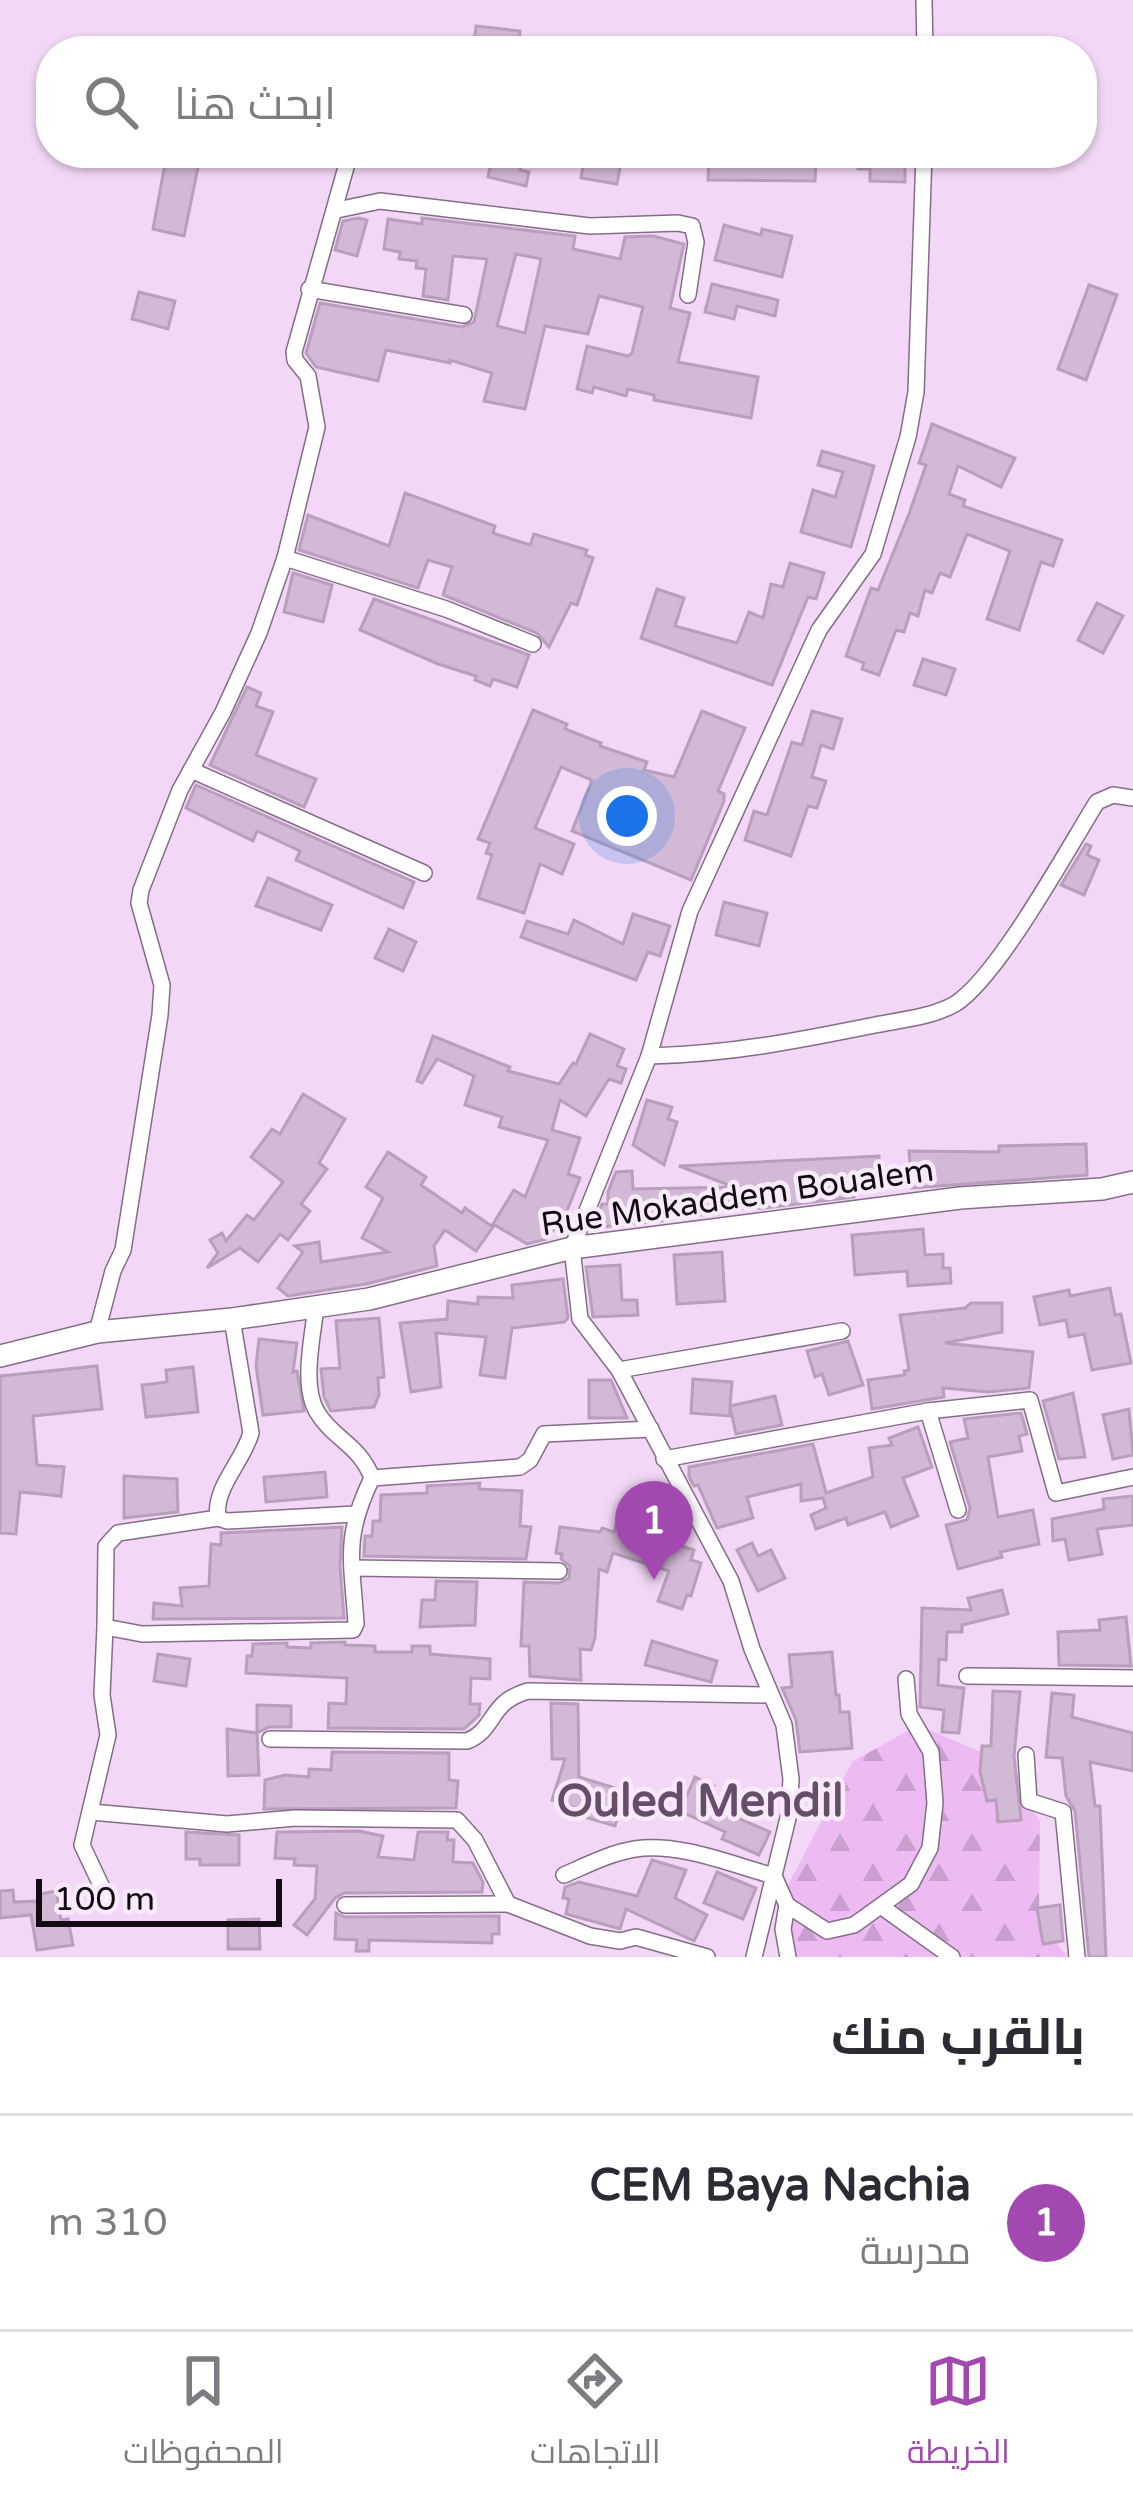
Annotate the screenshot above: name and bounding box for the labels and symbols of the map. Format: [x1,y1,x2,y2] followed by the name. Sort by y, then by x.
[597,786,657,846] your location
[538,1151,936,1244] street label: Rue Mokaddem Boualem
[615,1481,693,1580] pin: 1
[557,1775,843,1829] district label: Ouled Mendil
[36,1873,282,1926] scale bar

